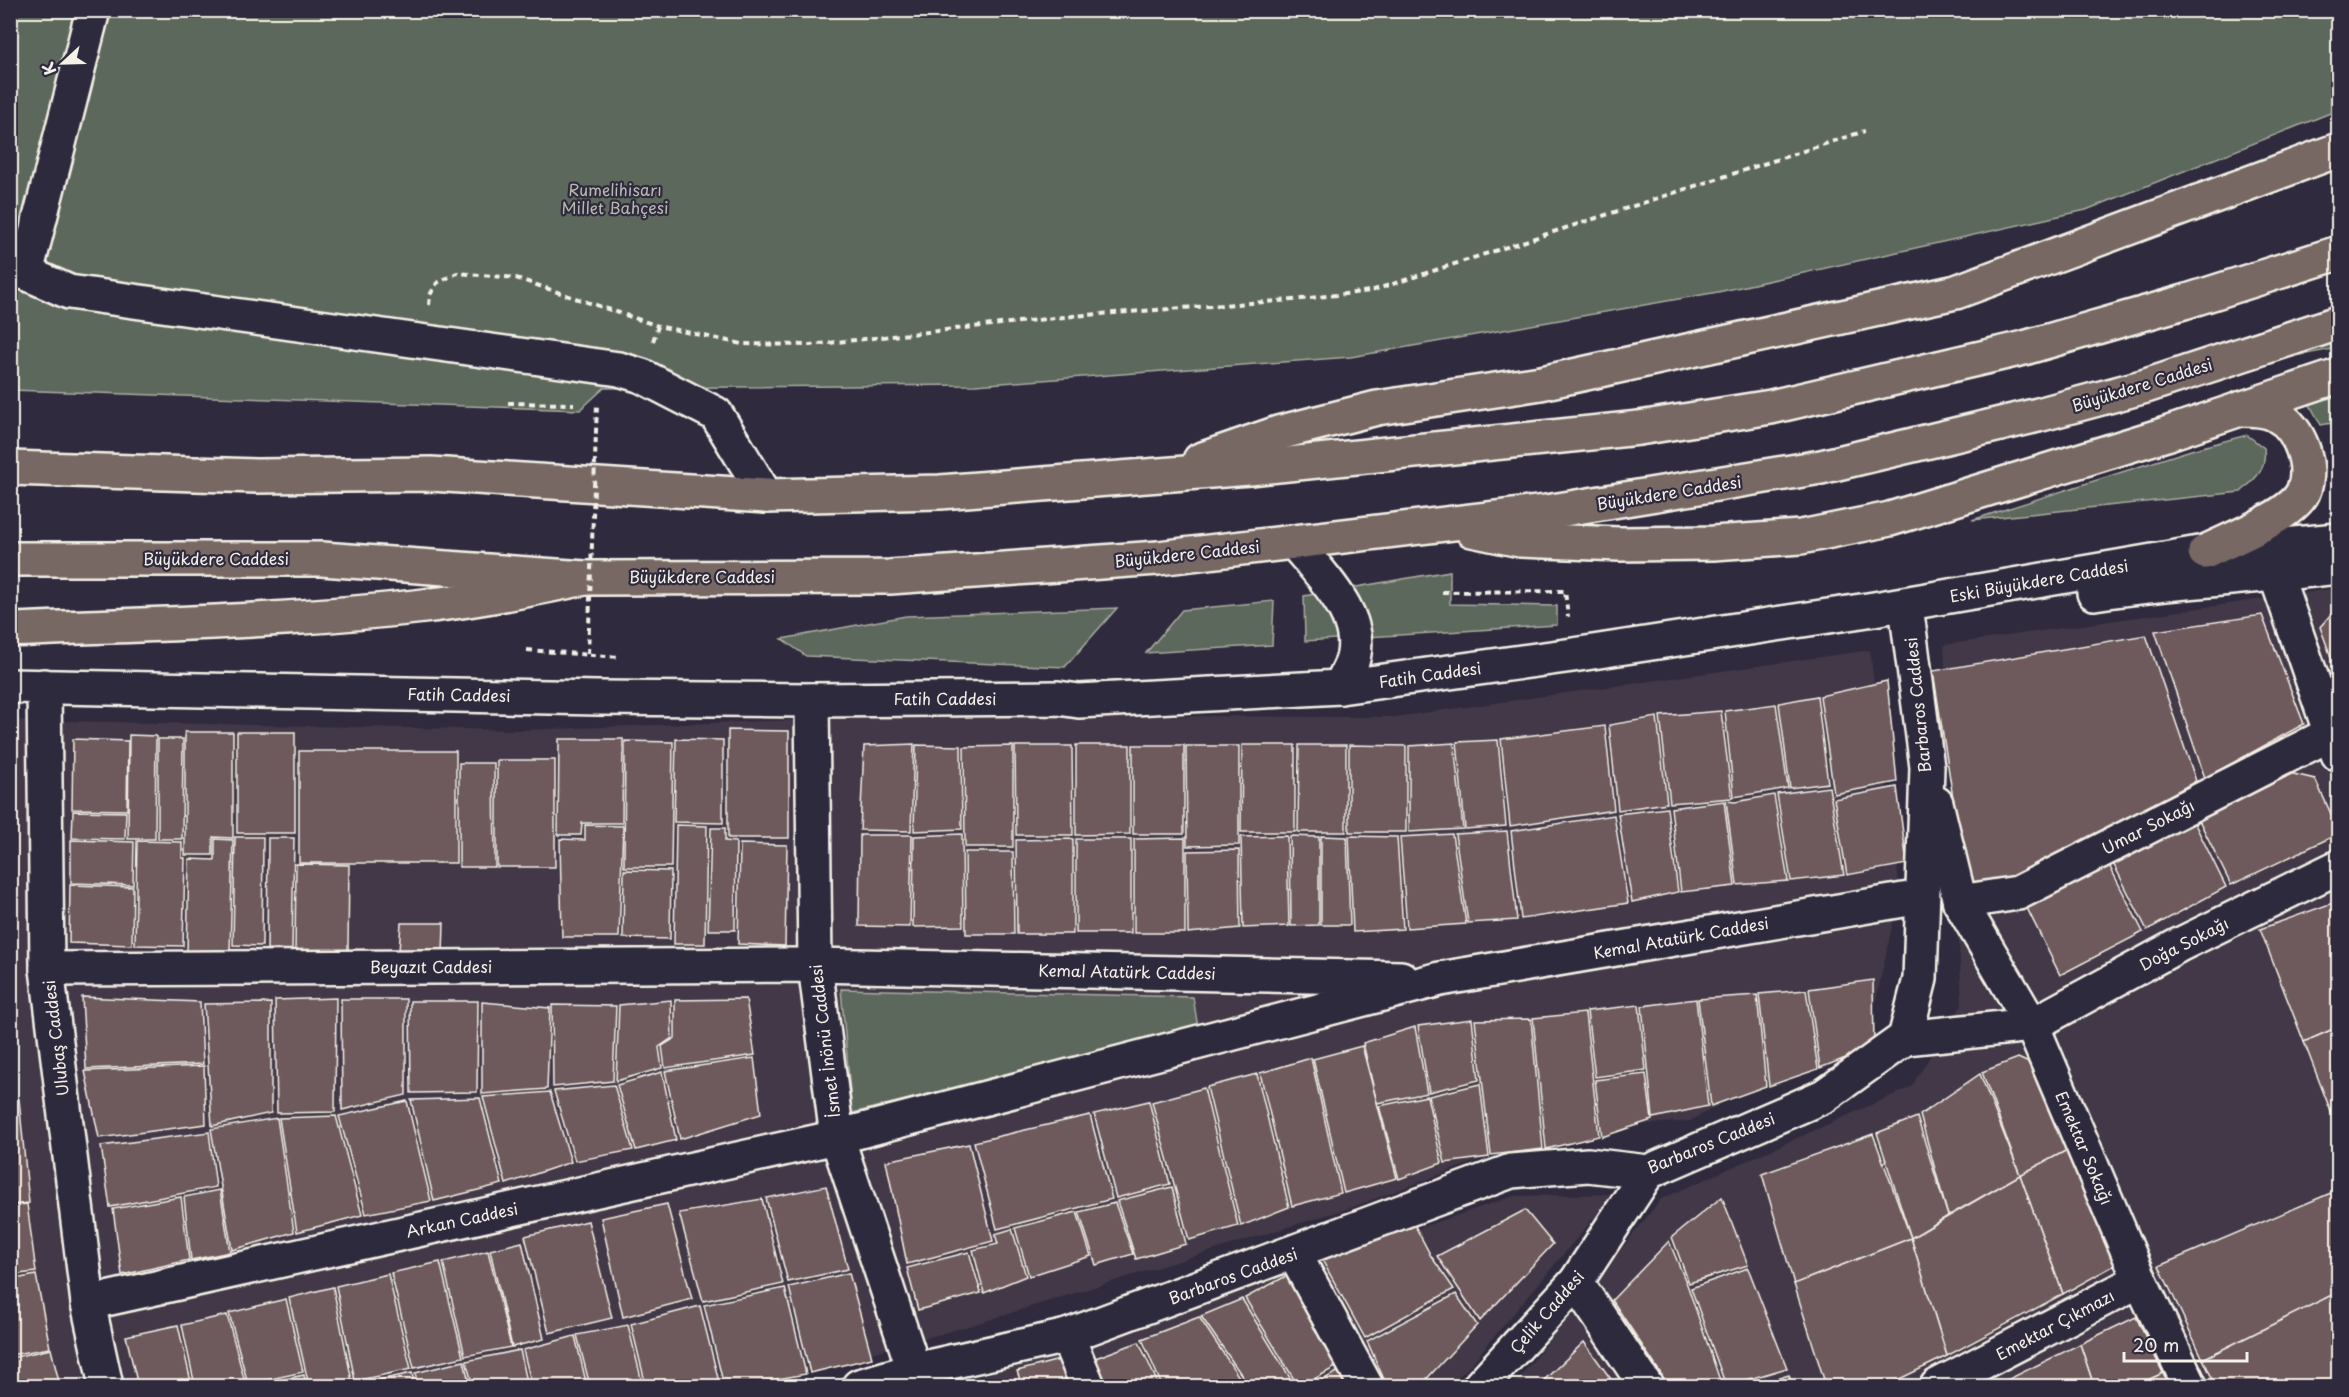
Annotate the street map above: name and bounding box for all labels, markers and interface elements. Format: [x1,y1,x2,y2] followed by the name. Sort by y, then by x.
[33,33,93,93] north arrow
[35,59,61,79] text: K
[561,177,669,219] park label: Rumelihisarı Millet Bahçesi
[2068,351,2215,417] street label: Büyükdere Caddesi
[1595,469,1743,515] street label: Büyükdere Caddesi
[1113,533,1261,573] street label: Büyükdere Caddesi
[143,546,289,570] street label: Büyükdere Caddesi
[1948,553,2130,608] street label: Eski Büyükdere Caddesi
[629,564,775,588] street label: Büyükdere Caddesi
[1898,636,1936,774] street label: Barbaros Caddesi
[1377,655,1483,693] street label: Fatih Caddesi
[407,681,511,707] street label: Fatih Caddesi
[893,686,997,710] street label: Fatih Caddesi
[2097,793,2198,860] street label: Umar Sokağı
[1591,910,1770,964] street label: Kemal Atatürk Caddesi
[2135,910,2232,976] street label: Doğa Sokağı
[370,954,492,978] street label: Beyazıt Caddesi
[1038,957,1216,985] street label: Kemal Atatürk Caddesi
[803,963,845,1119] street label: İsmet İnönü Caddesi
[36,979,74,1098] street label: Ulubaş Caddesi
[2050,1087,2120,1208] street label: Emektar Sokağı
[1643,1106,1778,1179] street label: Barbaros Caddesi
[404,1195,520,1243] street label: Arkan Caddesi
[1165,1241,1301,1310] street label: Barbaros Caddesi
[1503,1265,1589,1358] street label: Çelik Caddesi
[1991,1283,2118,1365] street label: Emektar Çıkmazı
[2124,1325,2247,1363] scale bar
[2133,1331,2179,1358] text: 20 m

